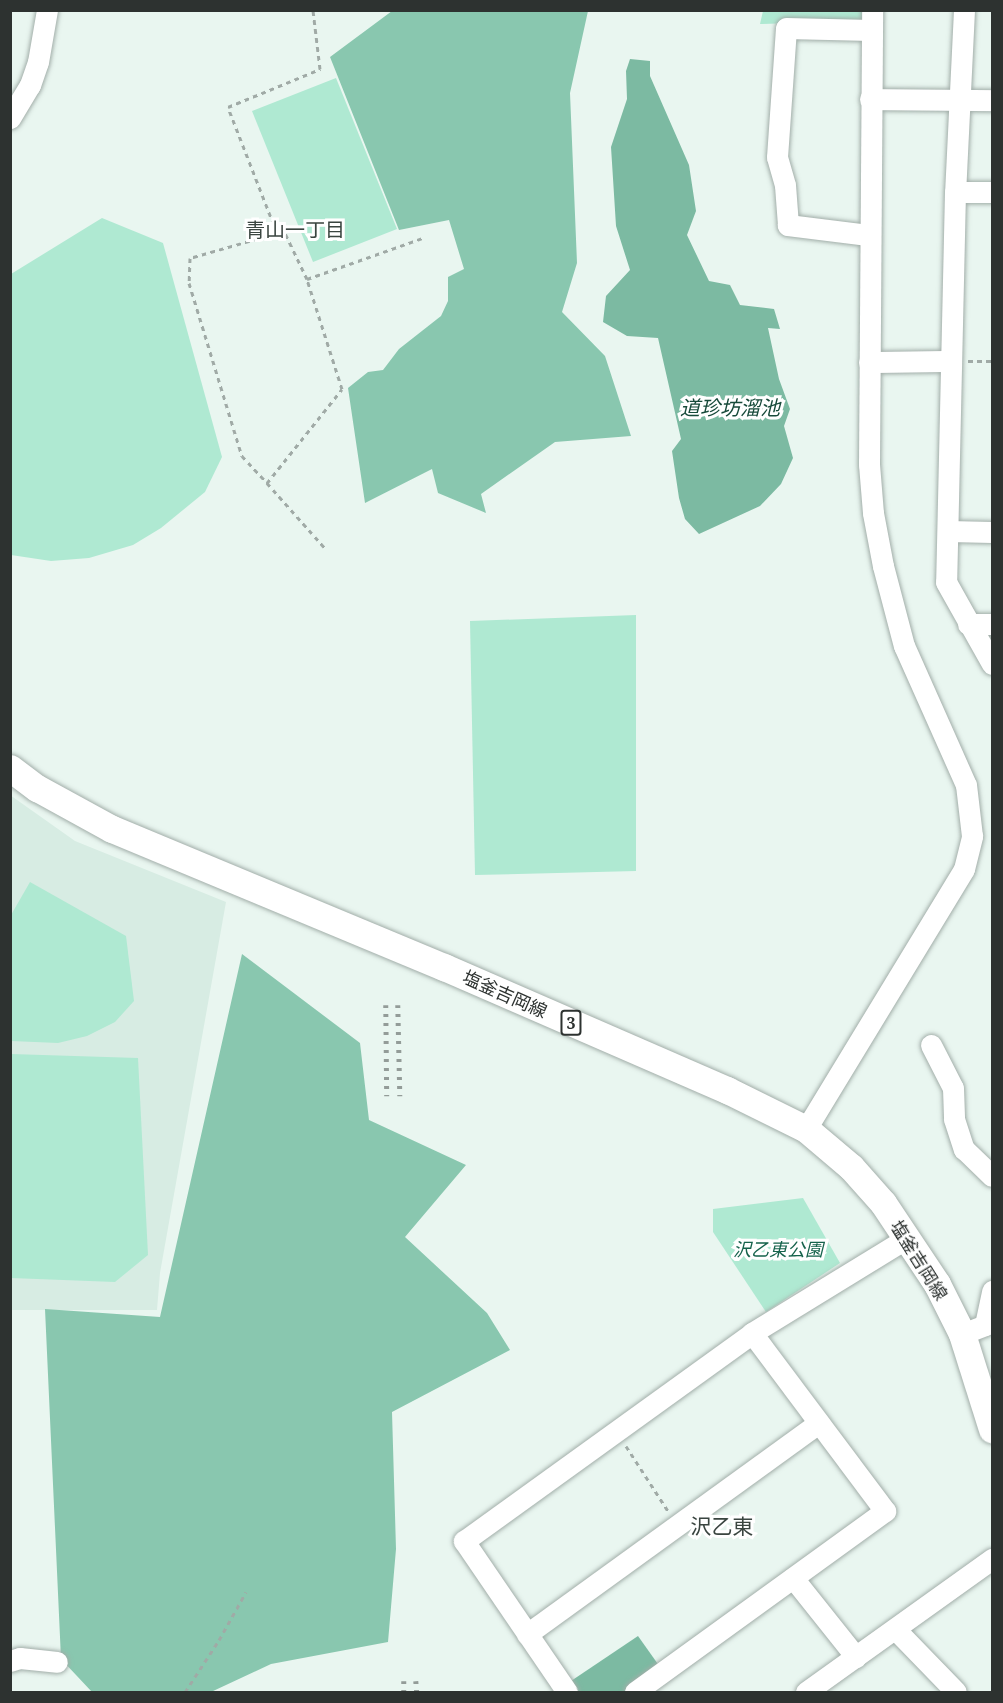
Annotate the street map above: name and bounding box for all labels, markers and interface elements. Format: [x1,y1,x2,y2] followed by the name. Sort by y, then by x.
[245,217,345,241] district label: 青山一丁目
[680,395,780,419] water label: 道珍坊溜池
[459,966,551,1022] street label: 塩釜吉岡線
[559,1010,583,1036] road number: 3
[886,1216,952,1304] street label: 塩釜吉岡線
[733,1238,823,1260] park label: 沢乙東公園
[691,1513,753,1539] district label: 沢乙東

